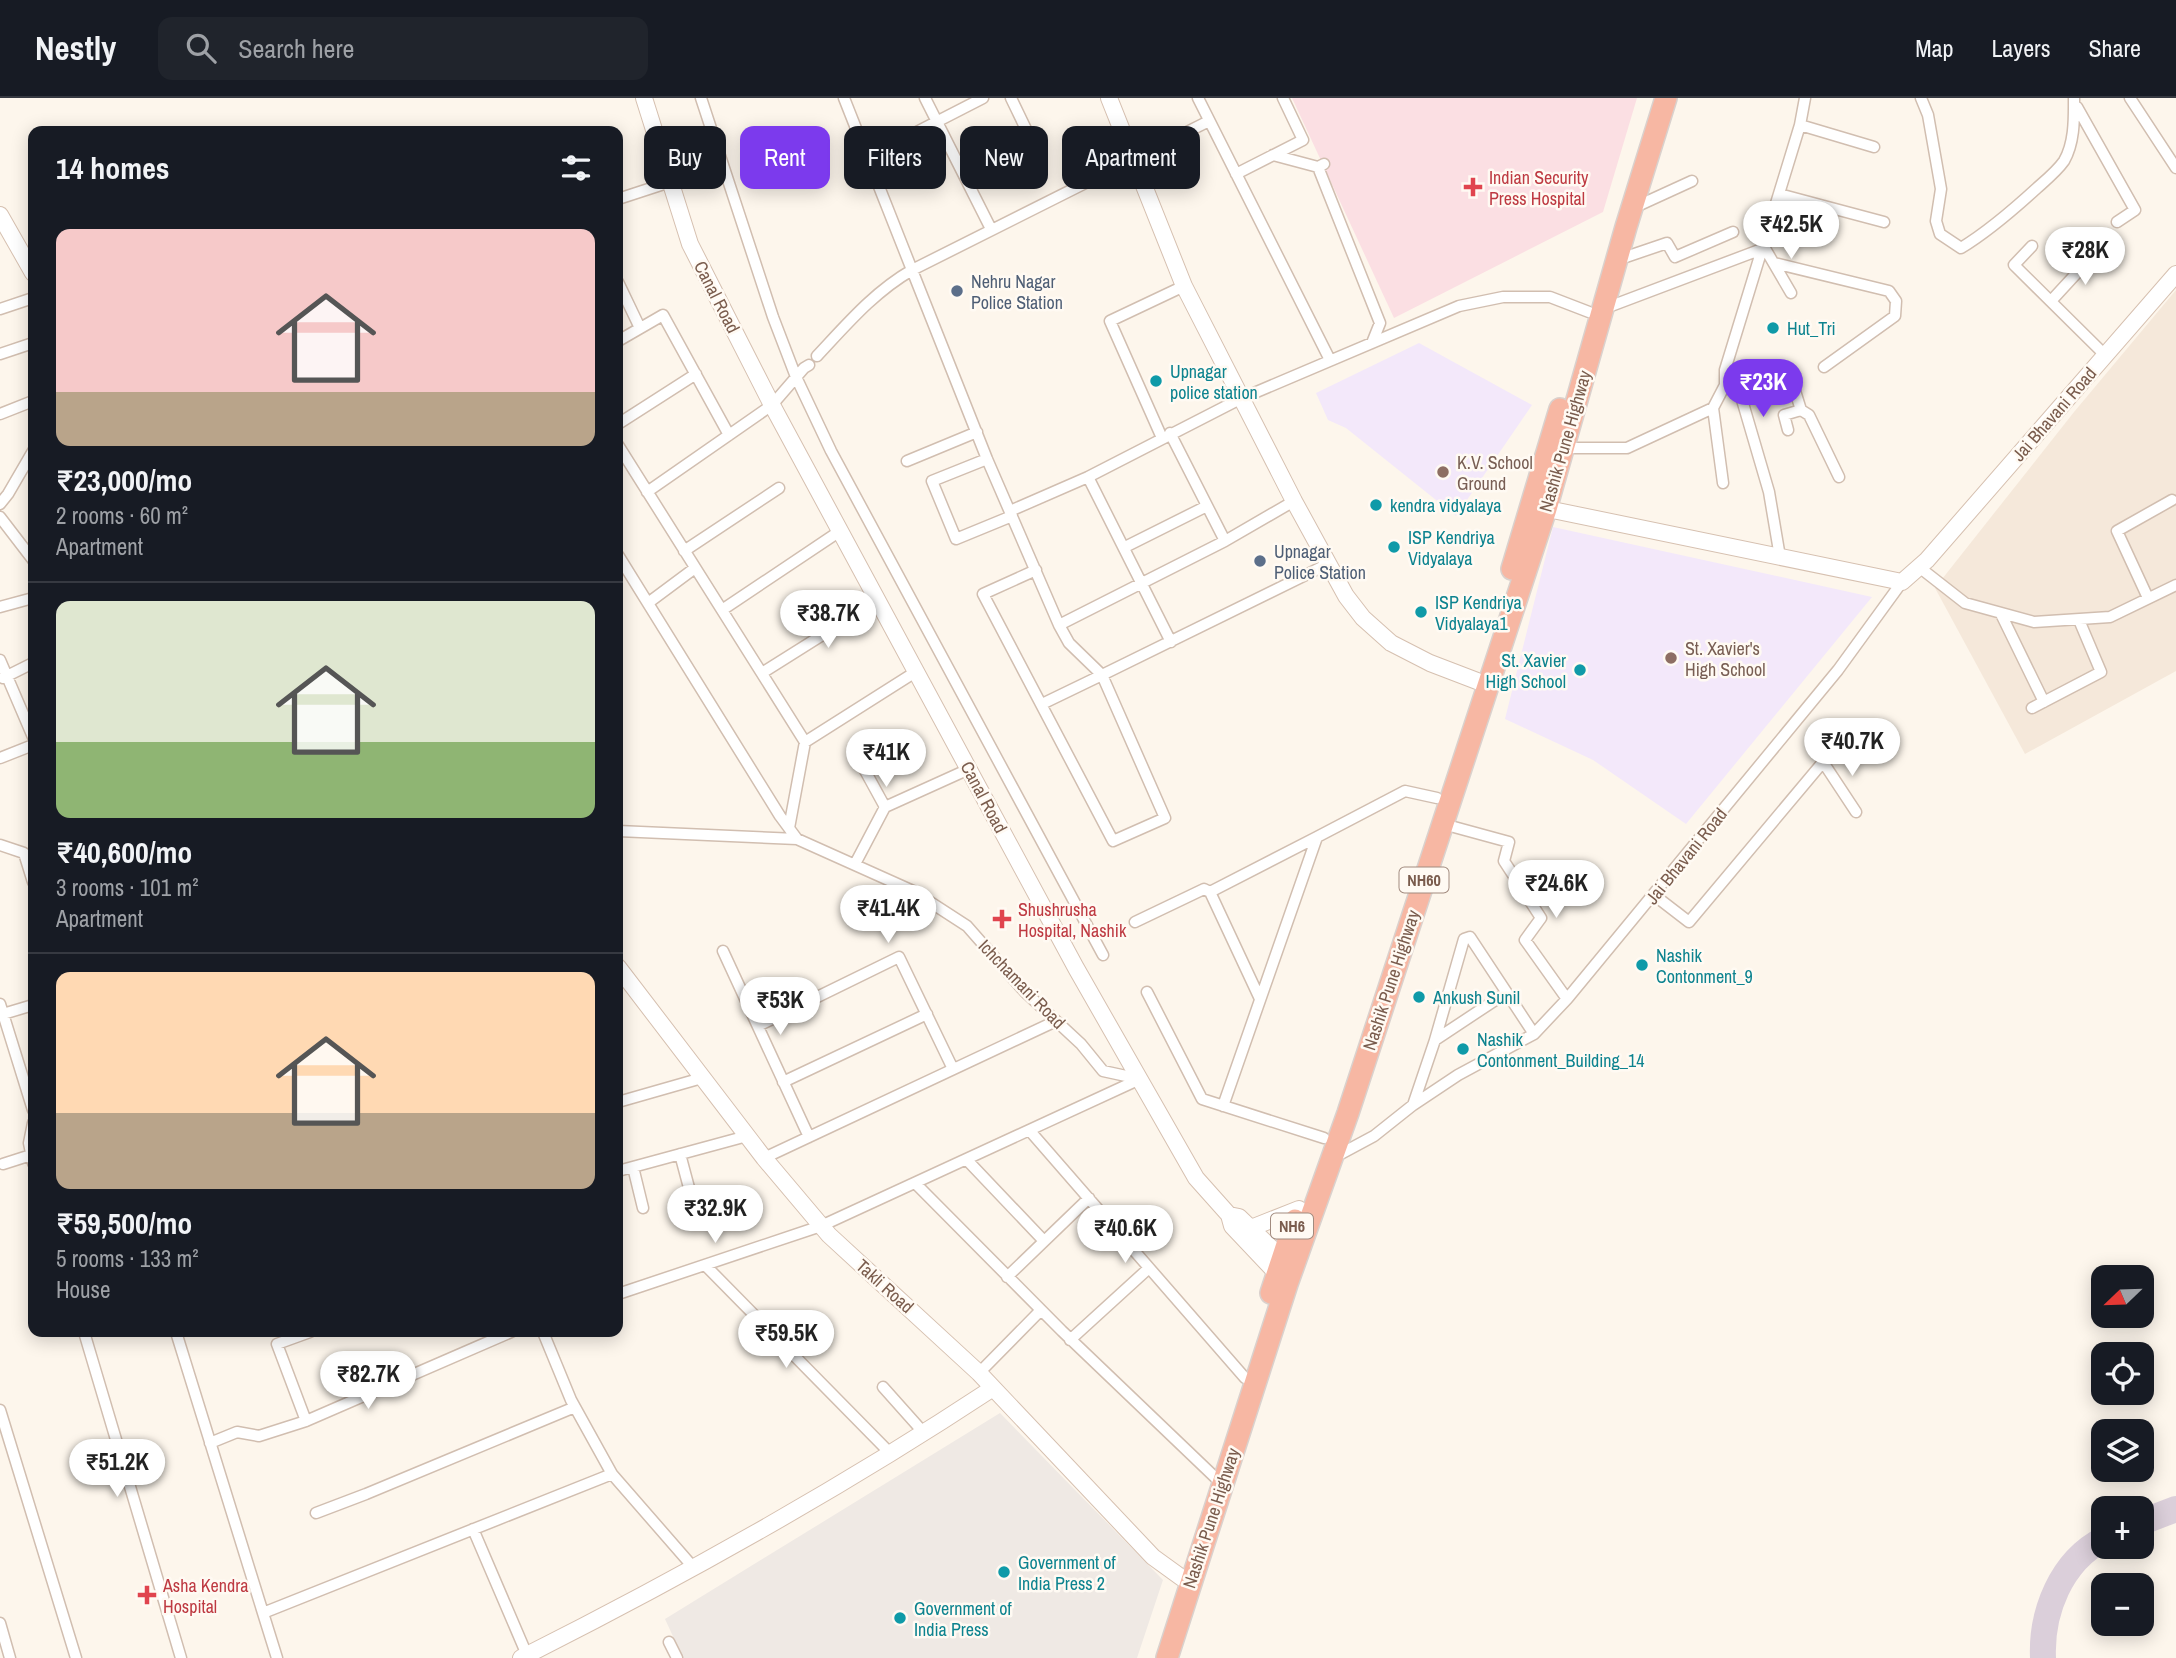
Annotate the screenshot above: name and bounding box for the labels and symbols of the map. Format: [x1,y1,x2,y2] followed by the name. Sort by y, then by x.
[1489,165,1589,211] place label: Indian Security Press Hospital
[1463,177,1483,197] marker: Indian Security Press Hospital
[1734,202,1848,261] pin: ₹42.5K
[2044,228,2126,287] pin: ₹28K
[688,257,746,337] street label: Canal Road
[971,269,1063,315] place label: Nehru Nagar Police Station
[949,283,965,299] marker: Nehru Nagar Police Station
[1787,316,1836,341] place label: Hut_Tri
[1765,320,1781,336] marker: Hut_Tri
[1170,359,1258,405] place label: Upnagar police station
[1722,360,1804,419] pin: ₹23K
[2006,362,2102,466] street label: Jai Bhavani Road
[1533,367,1597,515] street label: Nashik Pune Highway
[1148,373,1164,389] marker: Upnagar police station
[1457,450,1533,496] place label: K.V. School Ground
[1435,464,1451,480] marker: K.V. School Ground
[1390,493,1502,518] place label: kendra vidyalaya
[1368,497,1384,513] marker: kendra vidyalaya
[1408,525,1495,571] place label: ISP Kendriya Vidyalaya
[1274,539,1366,585] place label: Upnagar Police Station
[1386,539,1402,555] marker: ISP Kendriya Vidyalaya
[1252,553,1268,569] marker: Upnagar Police Station
[771,590,885,650] pin: ₹38.7K
[1435,590,1522,636] place label: ISP Kendriya Vidyalaya1
[1413,604,1429,620] marker: ISP Kendriya Vidyalaya1
[1685,636,1765,682] place label: St. Xavier's High School
[1486,648,1566,694] place label: St. Xavier High School
[1663,650,1679,666] marker: St. Xavier's High School
[1572,662,1588,678] marker: St. Xavier High School
[1795,718,1909,778] pin: ₹40.7K
[845,730,927,789] pin: ₹41K
[955,757,1013,837] street label: Canal Road
[1639,803,1733,909] street label: Jai Bhavani Road
[1499,860,1613,920] pin: ₹24.6K
[1400,867,1448,892] road number: NH60
[831,886,945,945] pin: ₹41.4K
[1018,897,1127,943] place label: Shushrusha Hospital, Nashik
[1357,906,1426,1053] street label: Nashik Pune Highway
[992,909,1012,929] marker: Shushrusha Hospital, Nashik
[973,934,1071,1034] street label: Ichchamani Road
[1656,943,1753,989] place label: Nashik Contonment_9
[1634,957,1650,973] marker: Nashik Contonment_9
[739,978,821,1037] pin: ₹53K
[1432,985,1520,1010] place label: Ankush Sunil
[1411,989,1427,1005] marker: Ankush Sunil
[1477,1027,1644,1073] place label: Nashik Contonment_Building_14
[1455,1041,1471,1057] marker: Nashik Contonment_Building_14
[658,1186,772,1245] pin: ₹32.9K
[1068,1206,1182,1265] pin: ₹40.6K
[1271,1214,1313,1238] road number: NH6
[851,1253,919,1319] street label: Takli Road
[2091,1265,2154,1328] north arrow
[729,1310,843,1370] pin: ₹59.5K
[311,1352,425,1411] pin: ₹82.7K
[60,1440,174,1499] pin: ₹51.2K
[1177,1444,1246,1591] street label: Nashik Pune Highway
[1018,1550,1117,1596] place label: Government of India Press 2
[996,1564,1012,1580] marker: Government of India Press 2
[162,1573,248,1619] place label: Asha Kendra Hospital
[137,1585,157,1605] marker: Asha Kendra Hospital
[914,1596,1013,1642] place label: Government of India Press
[892,1610,908,1626] marker: Government of India Press

